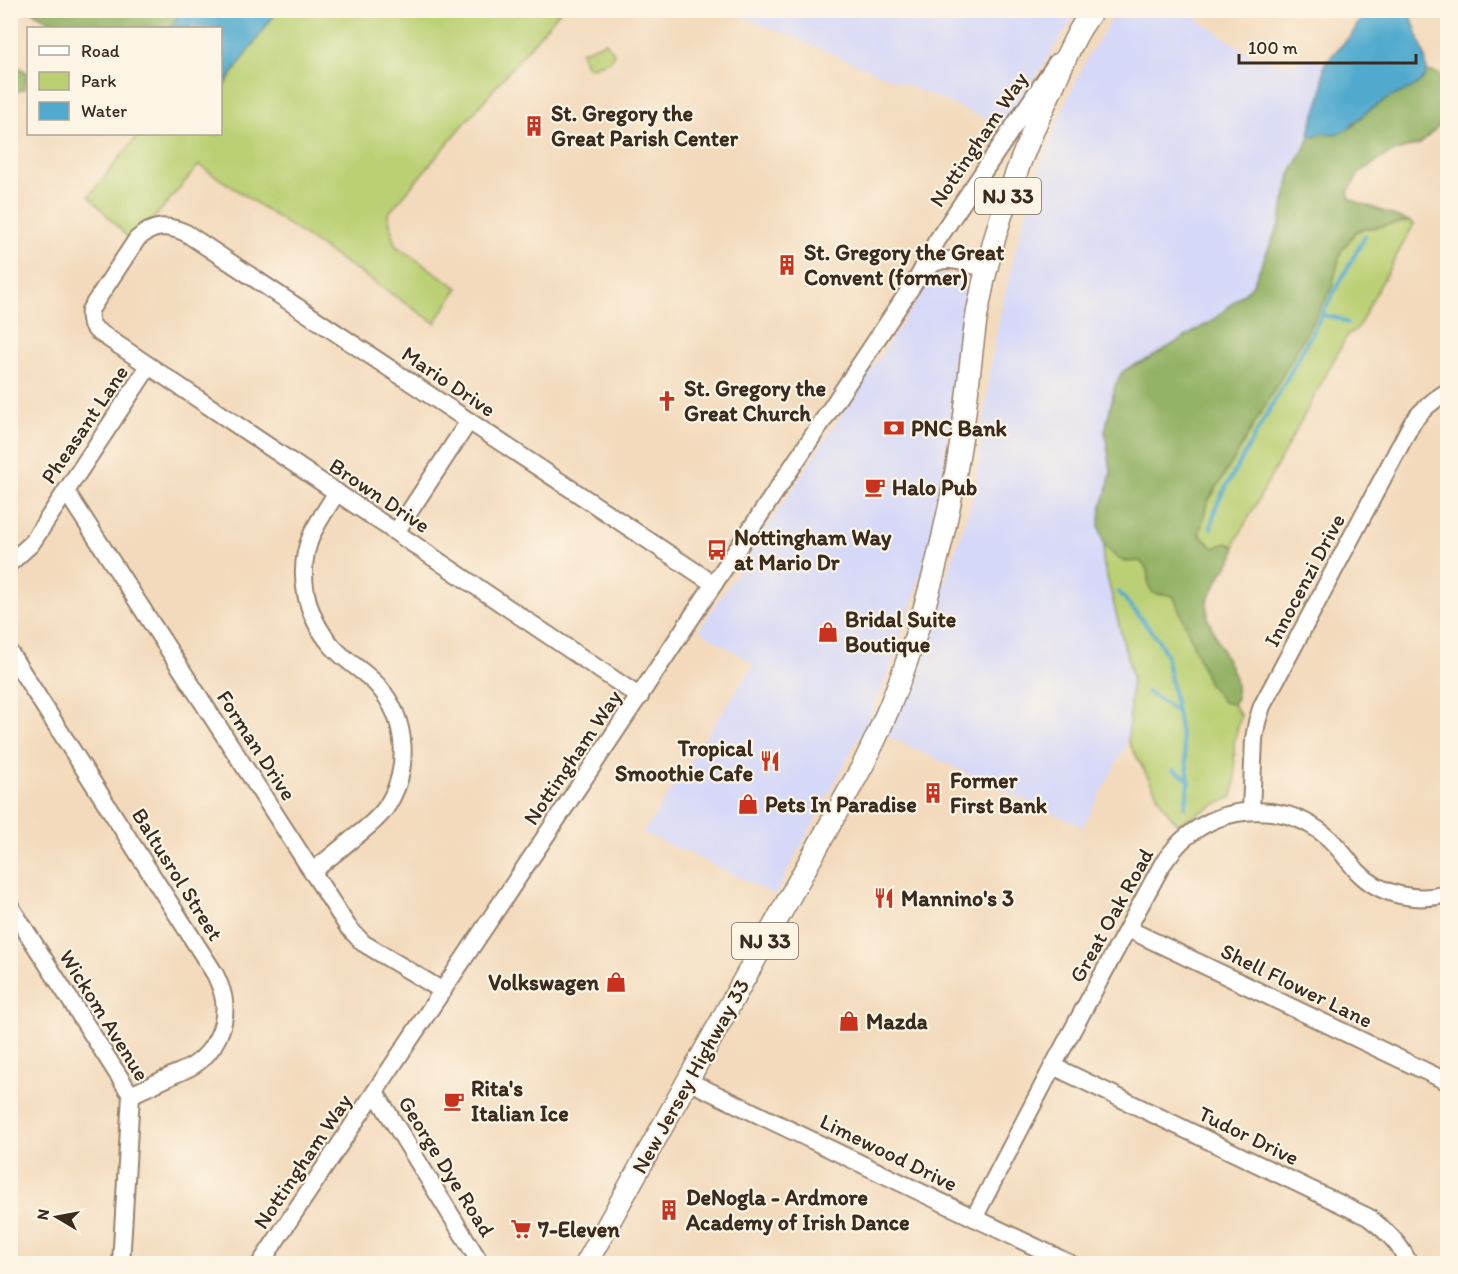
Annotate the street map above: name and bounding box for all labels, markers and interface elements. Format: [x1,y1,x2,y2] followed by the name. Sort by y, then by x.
[27,27,222,135] legend
[1239,27,1416,65] scale bar
[1248,37,1298,59] text: 100 m
[81,40,120,62] text: Road
[923,66,1034,212] street label: Nottingham Way
[81,70,116,92] text: Park
[81,100,127,122] text: Water
[551,100,739,152] place label: St. Gregory the Great Parish Center
[522,114,546,138] building icon: St. Gregory the Great Parish Center
[975,178,1041,214] road number: NJ 33
[804,239,1005,291] place label: St. Gregory the Great Convent (former)
[775,253,799,277] building icon: St. Gregory the Great Convent (former)
[397,340,501,423] street label: Mario Drive
[35,360,134,489] street label: Pheasant Lane
[684,375,827,427] place label: St. Gregory the Great Church
[655,389,679,413] church icon: St. Gregory the Great Church
[911,415,1008,442] place label: PNC Bank
[882,416,906,440] bank icon: PNC Bank
[324,452,435,539] street label: Brown Drive
[892,474,977,501] place label: Halo Pub
[863,475,887,499] cafe icon: Halo Pub
[1258,509,1351,651] street label: Innocenzi Drive
[734,524,892,576] place label: Nottingham Way at Mario Dr
[705,538,729,562] bus stop icon: Nottingham Way at Mario Dr
[845,606,956,658] place label: Bridal Suite Boutique
[816,620,840,644] shop icon: Bridal Suite Boutique
[517,684,628,830] street label: Nottingham Way
[211,685,302,806] street label: Forman Drive
[615,735,754,787] place label: Tropical Smoothie Cafe
[758,749,782,773] restaurant icon: Tropical Smoothie Cafe
[950,767,1048,819] place label: Former First Bank
[921,781,945,805] building icon: Former First Bank
[765,791,917,818] place label: Pets In Paradise
[736,792,760,816] shop icon: Pets In Paradise
[126,803,229,946] street label: Baltusrol Street
[1063,843,1159,987] street label: Great Oak Road
[901,885,1014,912] place label: Mannino's 3
[872,886,896,910] restaurant icon: Mannino's 3
[732,923,798,959] road number: NJ 33
[1216,937,1377,1034] street label: Shell Flower Lane
[54,945,156,1086] street label: Wickom Avenue
[488,969,600,996] place label: Volkswagen
[604,970,628,994] shop icon: Volkswagen
[626,974,755,1178] street label: New Jersey Highway 33
[866,1008,928,1035] place label: Mazda
[837,1009,861,1033] shop icon: Mazda
[471,1075,569,1127] place label: Rita's Italian Ice
[247,1088,358,1234] street label: Nottingham Way
[442,1089,466,1113] cafe icon: Rita's Italian Ice
[392,1091,501,1242] street label: George Dye Road
[1194,1100,1303,1171] street label: Tudor Drive
[816,1107,962,1197] street label: Limewood Drive
[685,1184,910,1236] place label: DeNogla - Ardmore Academy of Irish Dance
[27,1187,87,1247] north arrow
[657,1198,681,1222] building icon: DeNogla - Ardmore Academy of Irish Dance
[32,1208,53,1221] text: N
[537,1216,620,1243] place label: 7-Eleven
[509,1217,533,1241] supermarket icon: 7-Eleven

